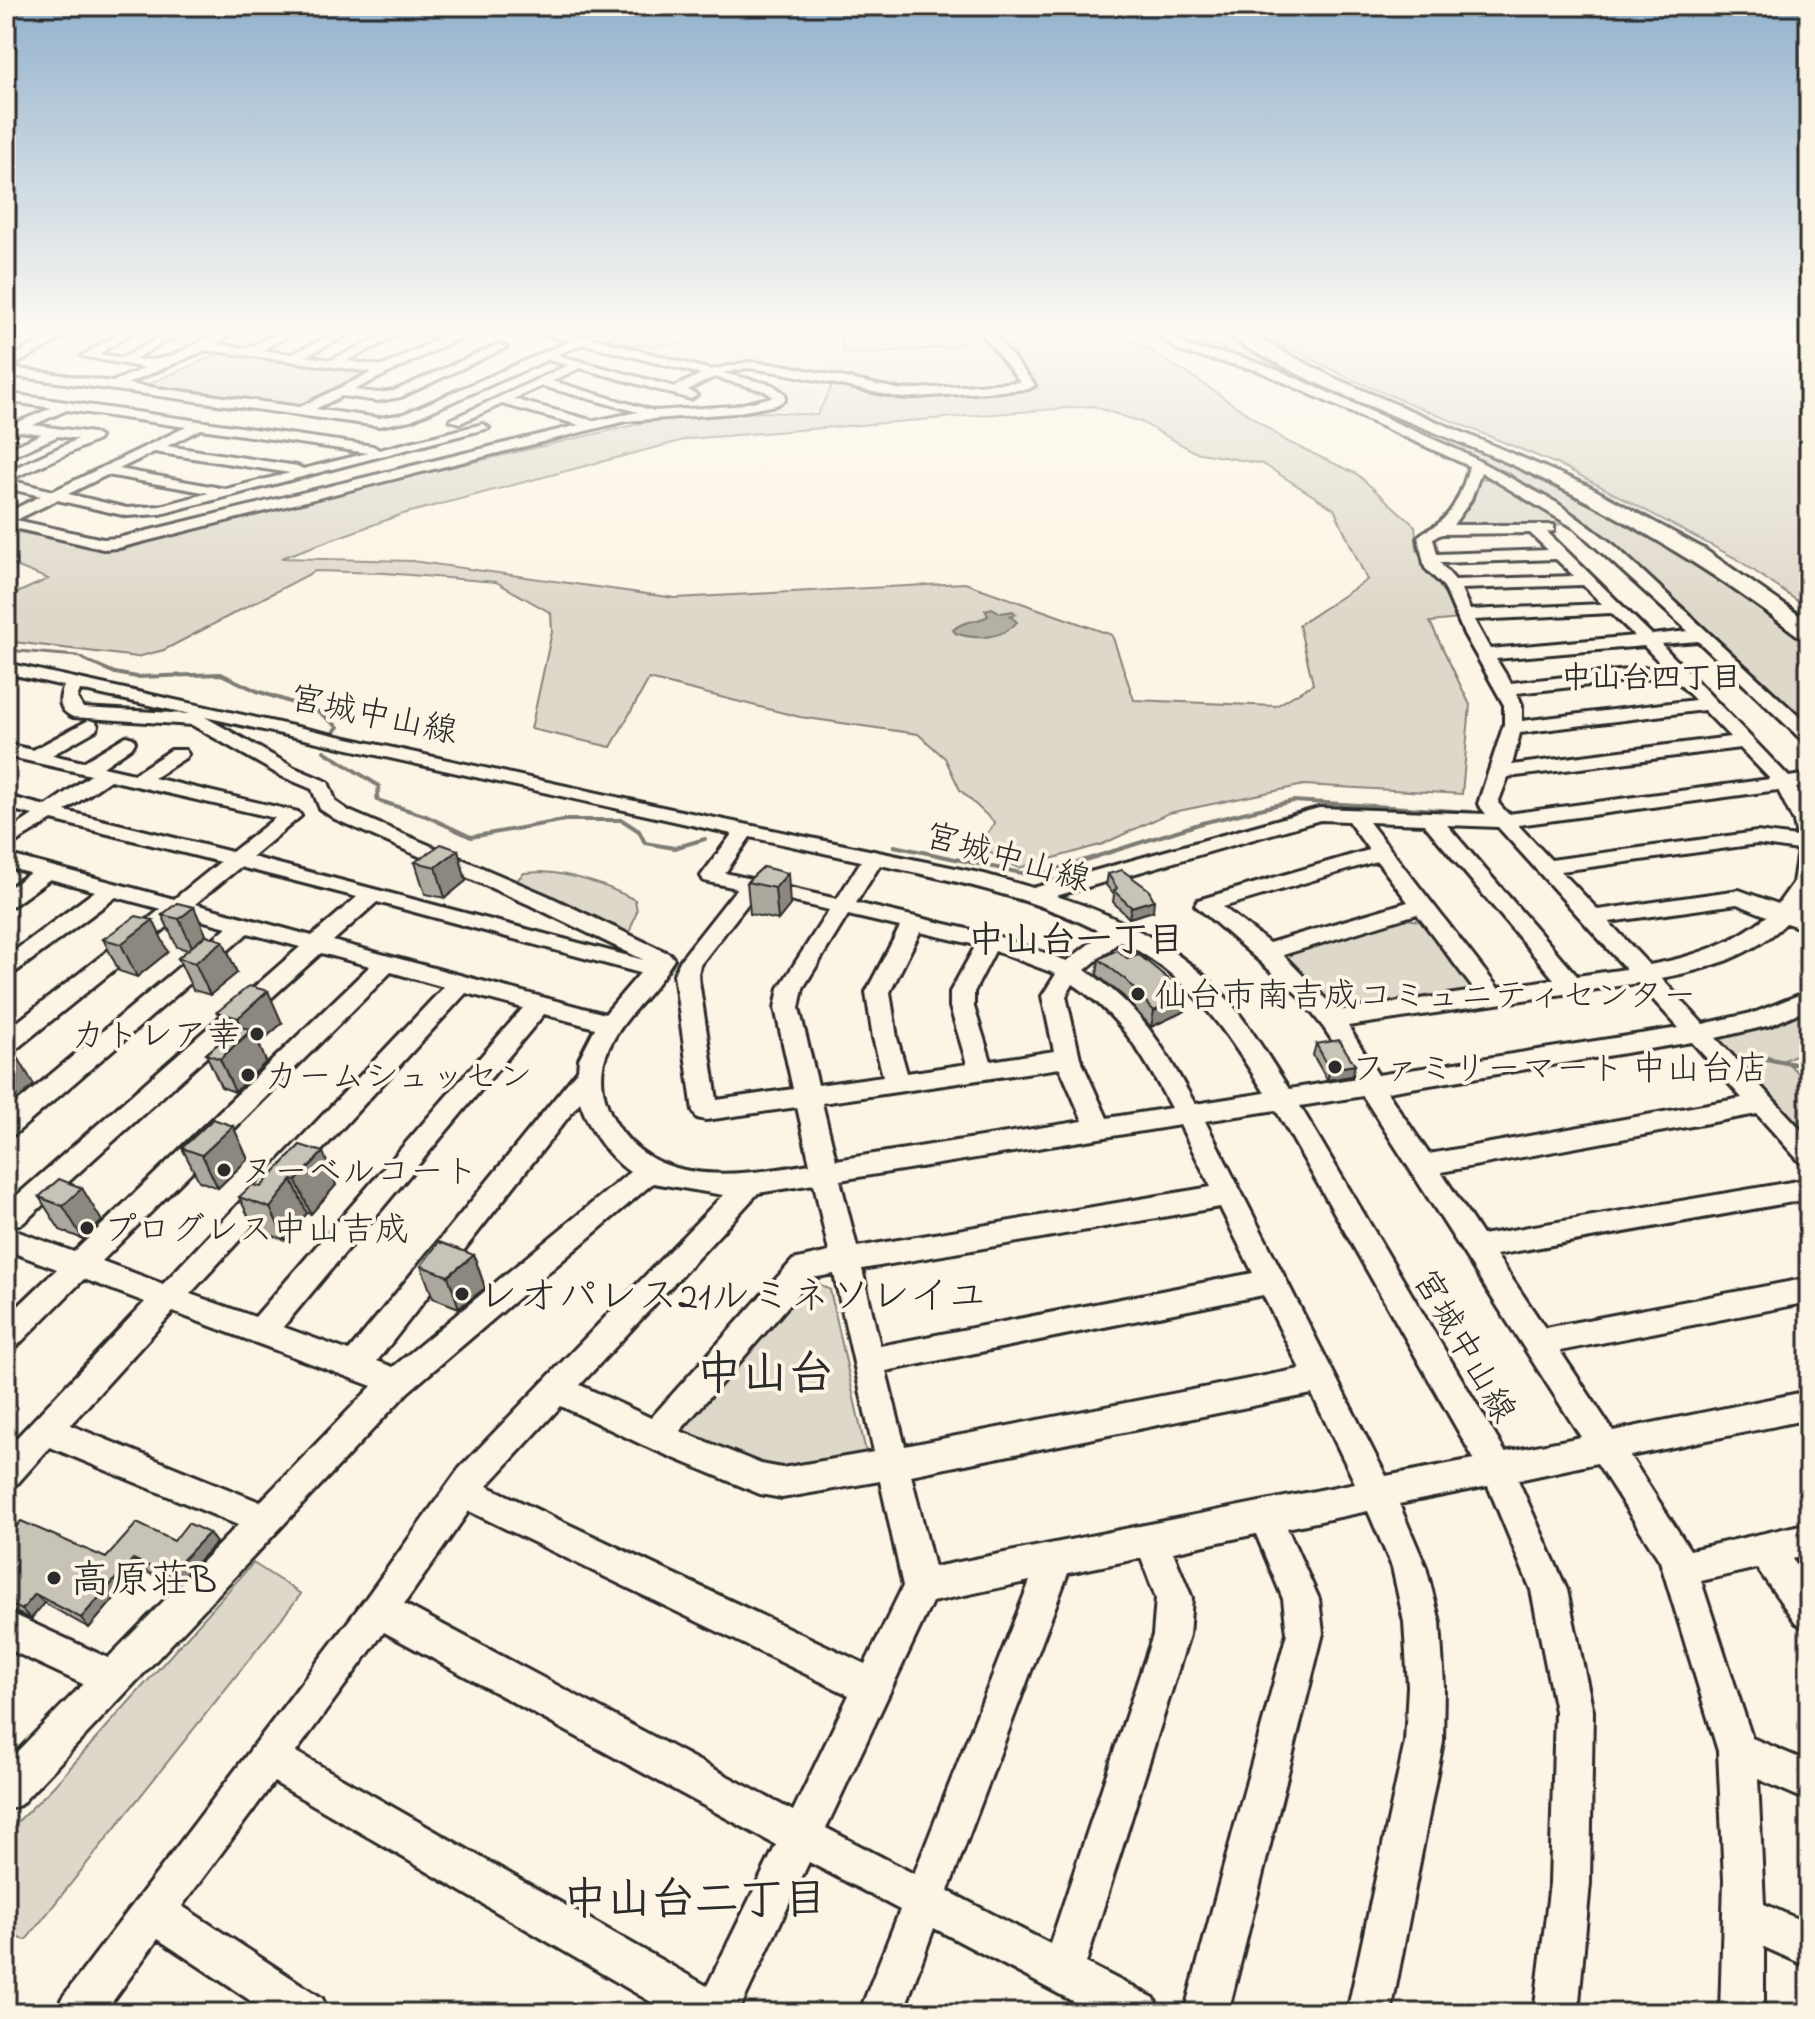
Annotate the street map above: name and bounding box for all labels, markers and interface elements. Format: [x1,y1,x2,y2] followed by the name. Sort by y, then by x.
[1561,658,1741,702] district label: 中山台四丁目
[285,675,462,759] street label: 宮城中山線
[918,812,1095,907] street label: 宮城中山線
[968,916,1184,969] district label: 中山台一丁目
[1154,973,1697,1023] place label: 仙台市南吉成コミュニティセンター
[1129,985,1147,1003] marker: 仙台市南吉成コミュニティセンター
[71,1013,241,1063] place label: カトレア幸
[248,1025,266,1043] marker: カトレア幸
[1351,1046,1768,1096] place label: ファミリーマート 中山台店
[264,1054,533,1104] place label: カームシュッセン
[1326,1058,1344,1076] marker: ファミリーマート 中山台店
[239,1066,257,1084] marker: カームシュッセン
[240,1149,478,1199] place label: ヌーベルコート
[215,1161,233,1179] marker: ヌーベルコート
[103,1207,409,1257] place label: プログレス中山吉成
[78,1219,96,1237] marker: プログレス中山吉成
[1398,1261,1527,1433] street label: 宮城中山線
[478,1269,987,1328] place label: レオパレス21ルミネソレイユ
[453,1285,471,1303] marker: レオパレス21ルミネソレイユ
[696,1343,834,1410] district label: 中山台
[70,1553,217,1612] place label: 高原荘B
[45,1569,63,1587] marker: 高原荘B
[563,1870,827,1934] district label: 中山台二丁目

